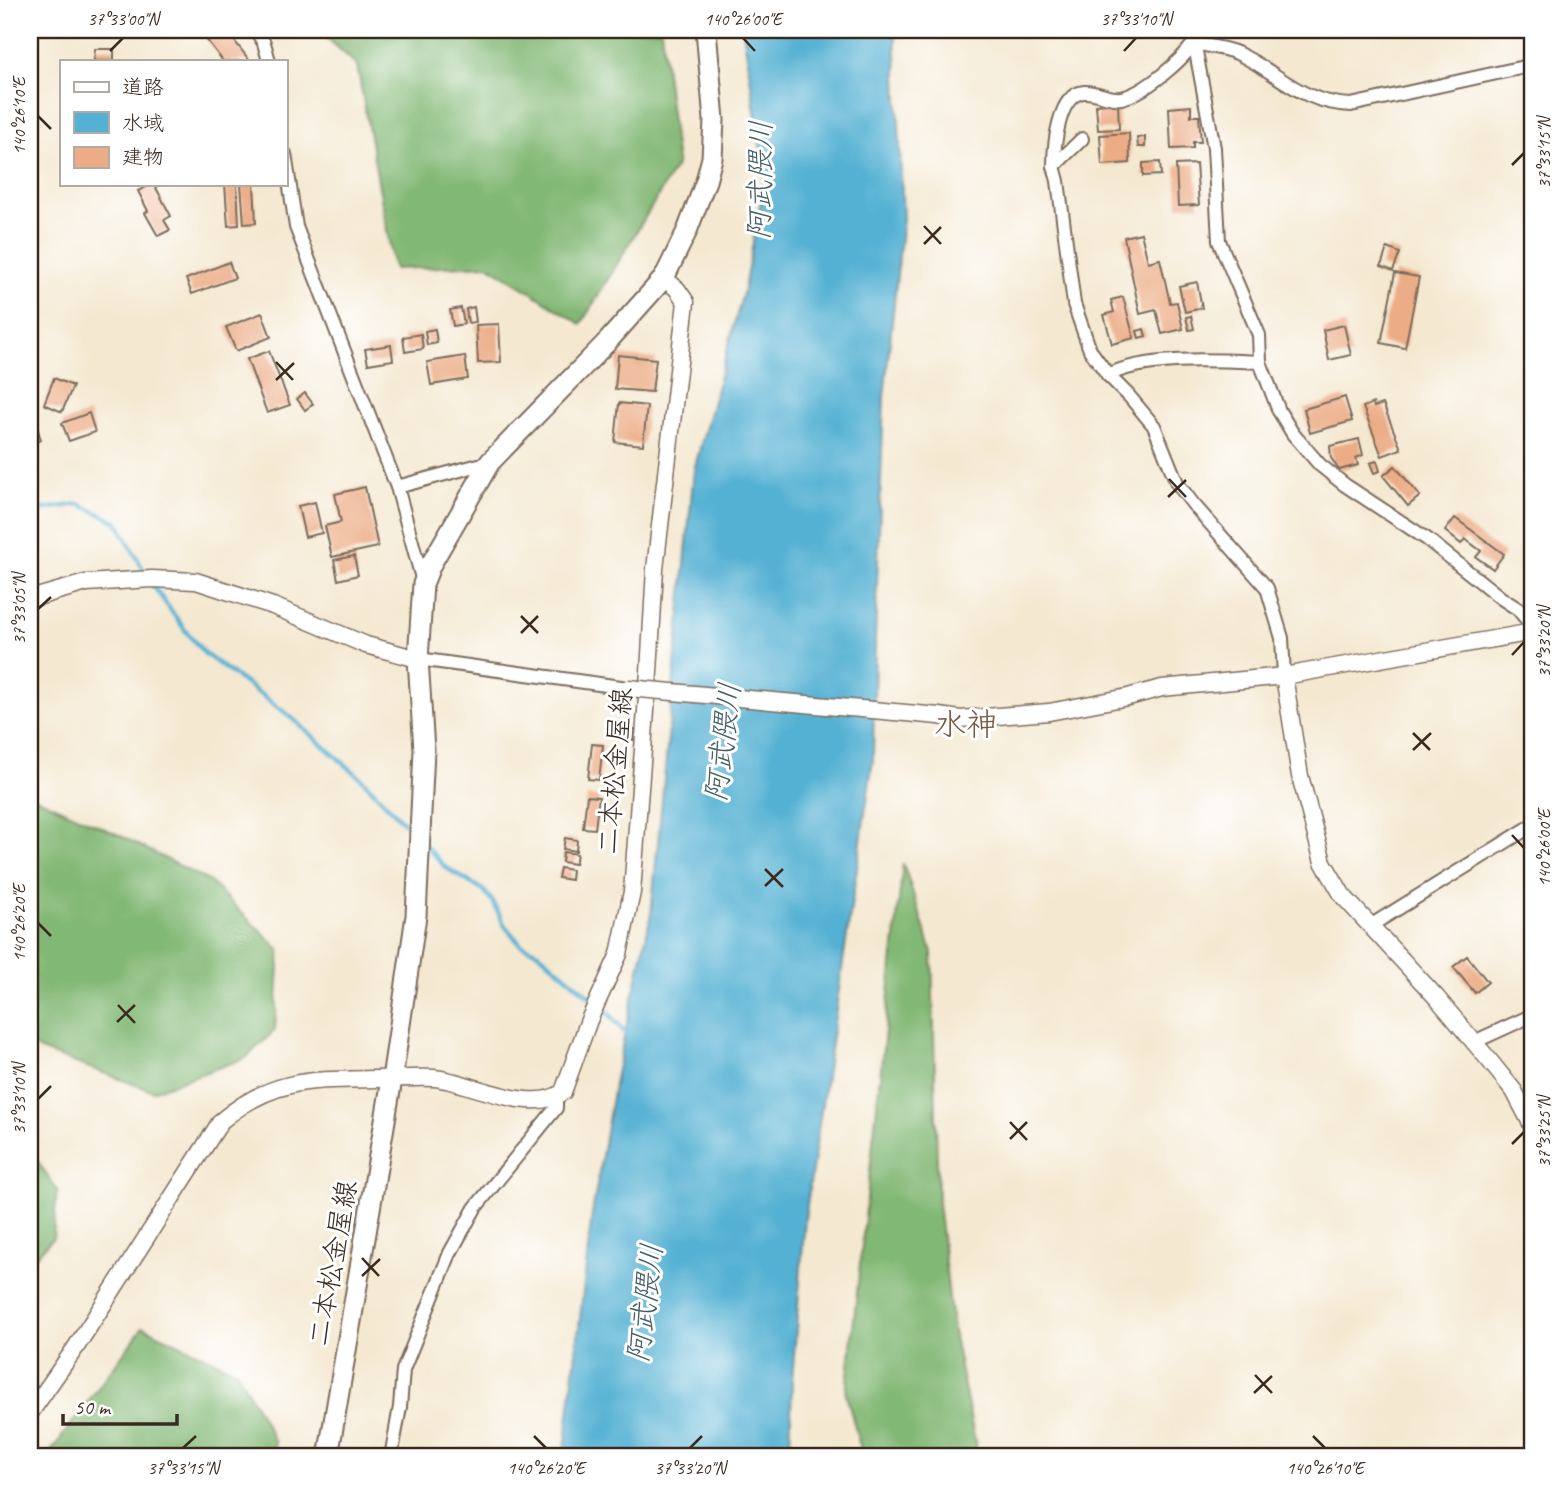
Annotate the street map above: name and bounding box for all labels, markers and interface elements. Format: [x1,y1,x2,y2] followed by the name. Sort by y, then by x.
[88,8,162,30] text: 37°33'00"N
[704,8,784,30] text: 140°26'00"E
[1101,8,1175,30] text: 37°33'10"N
[60,60,287,186] legend
[122,74,164,100] text: 道路
[8,75,30,155] text: 140°26'10"E
[122,110,164,136] text: 水域
[1533,114,1555,188] text: 37°33'15"N
[740,120,780,240] water label: 阿武隈川
[122,144,164,170] text: 建物
[8,570,30,644] text: 37°33'05"N
[1533,603,1555,677] text: 37°33'20"N
[697,680,749,804] water label: 阿武隈川
[590,686,639,856] street label: 二本松金屋線
[934,704,998,745] district label: 水神
[1533,807,1555,887] text: 140°26'00"E
[8,882,30,962] text: 140°26'20"E
[8,1060,30,1134] text: 37°33'10"N
[1533,1093,1555,1167] text: 37°33'25"N
[301,1177,364,1349] street label: 二本松金屋線
[619,1241,671,1365] water label: 阿武隈川
[63,1382,177,1426] scale bar
[74,1394,112,1420] text: 50 m
[148,1457,222,1479] text: 37°33'15"N
[507,1457,587,1479] text: 140°26'20"E
[655,1457,729,1479] text: 37°33'20"N
[1286,1457,1366,1479] text: 140°26'10"E

